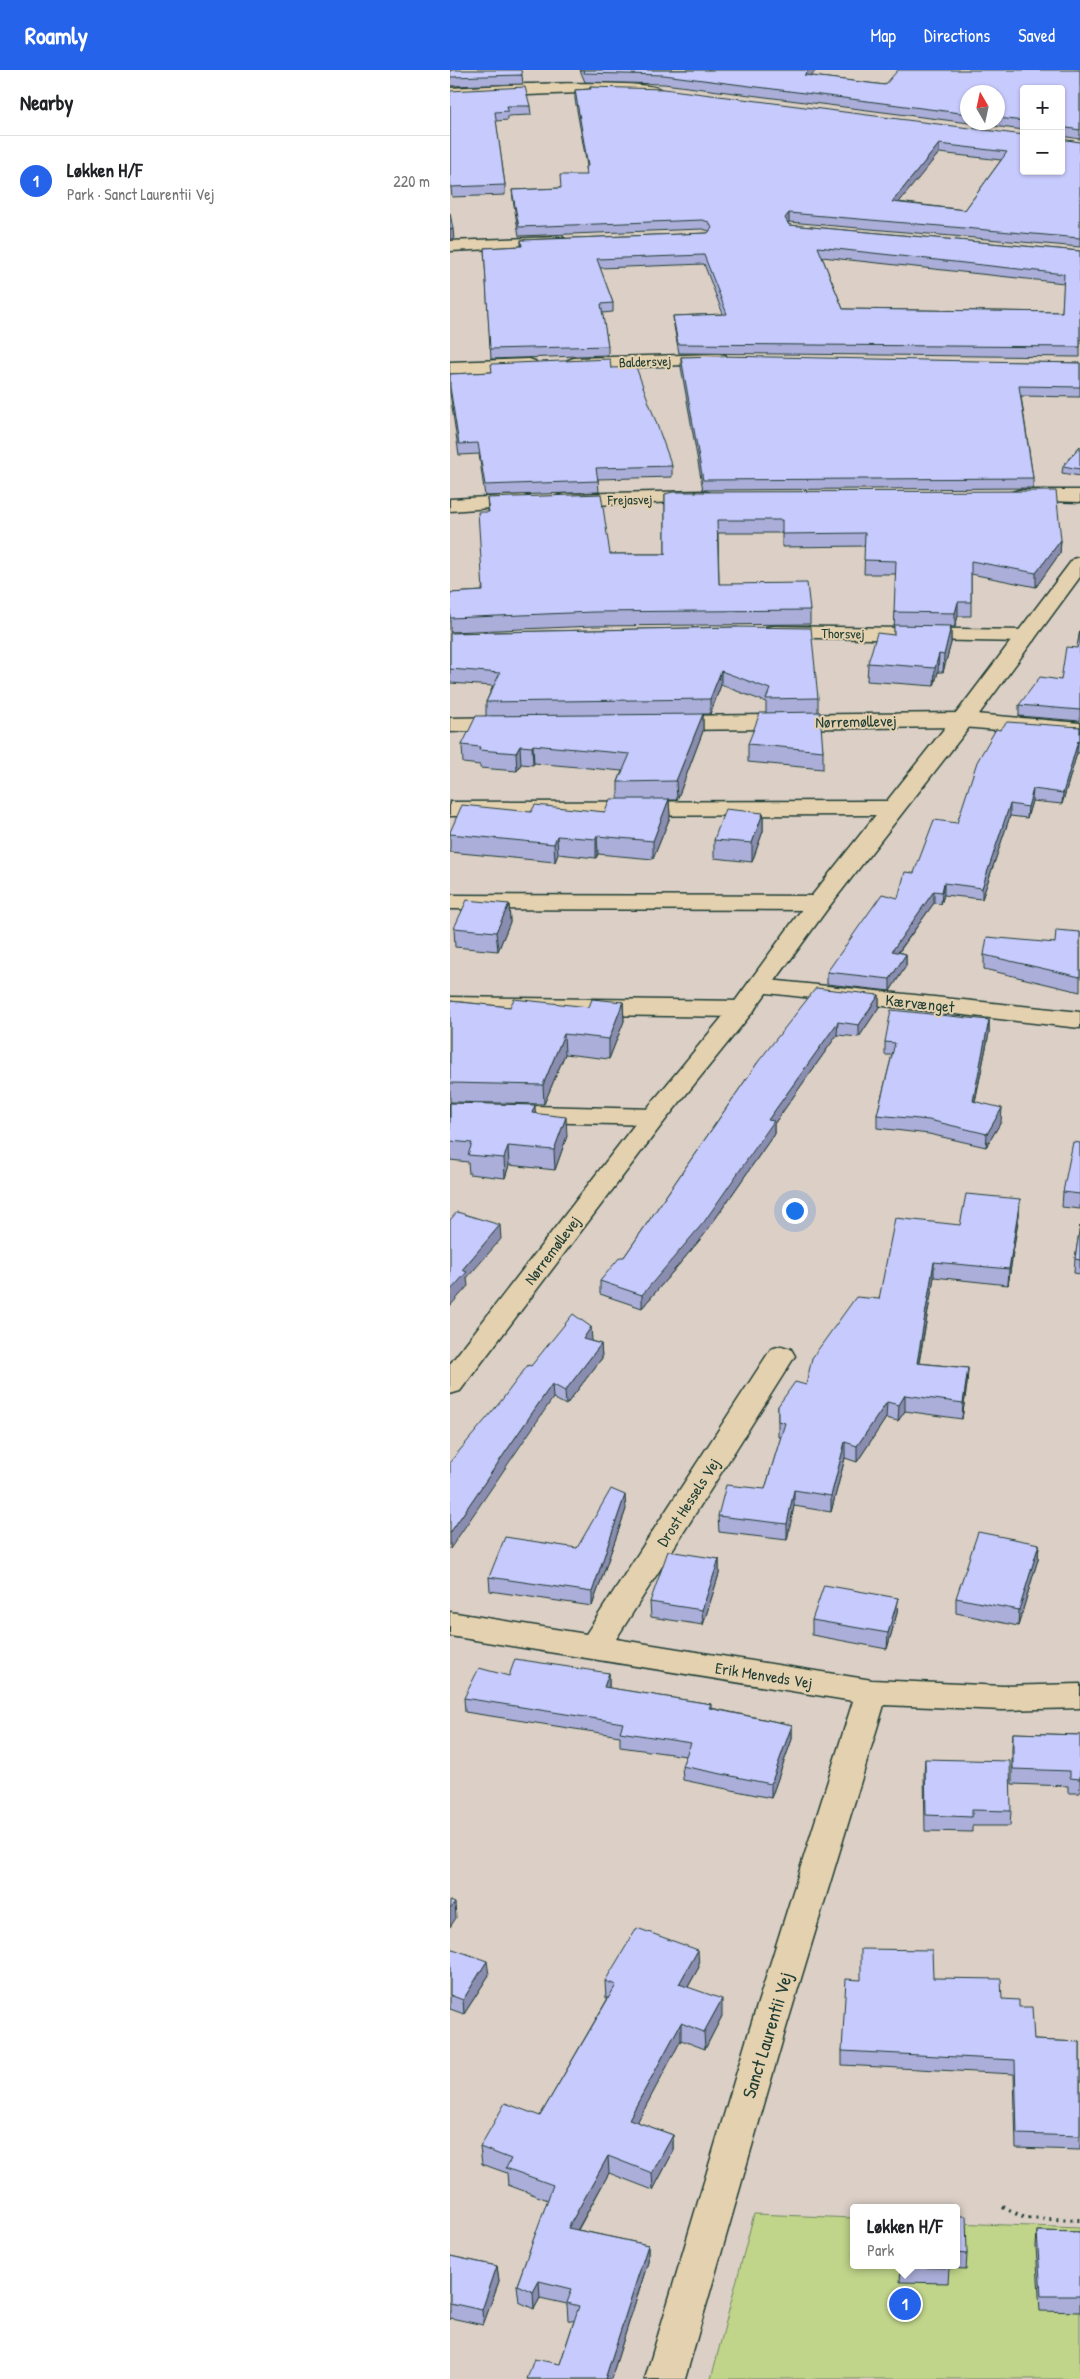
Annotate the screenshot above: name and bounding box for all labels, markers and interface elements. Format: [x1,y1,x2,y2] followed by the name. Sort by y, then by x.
[25,19,88,51] text: Roamly
[871,23,896,48] text: Map
[924,23,990,48] text: Directions
[1018,23,1055,48] text: Saved
[960,85,1005,130] north arrow
[1020,85,1065,175] map controls
[1020,85,1065,130] button: +
[20,88,73,117] text: Nearby
[1020,130,1065,175] button: −
[67,157,142,183] text: Løkken H/F
[33,170,39,192] text: 1
[393,170,430,192] text: 220 m
[67,183,214,205] text: Park · Sanct Laurentii Vej
[618,351,672,372] street label: Baldersvej
[606,489,653,510] street label: Frejasvej
[821,623,865,644] street label: Thorsvej
[815,709,897,733] street label: Nørremøllevej
[885,988,956,1018] street label: Kærvænget
[782,1198,808,1224] your location
[519,1211,585,1289] street label: Nørremøllevej
[651,1454,725,1550] street label: Drost Hessels Vej
[714,1656,814,1694] street label: Erik Menveds Vej
[735,1969,799,2101] street label: Sanct Laurentii Vej
[850,2204,960,2269] popup
[867,2213,943,2239] text: Løkken H/F
[867,2239,894,2261] text: Park
[889,2285,921,2323] pin: 1

